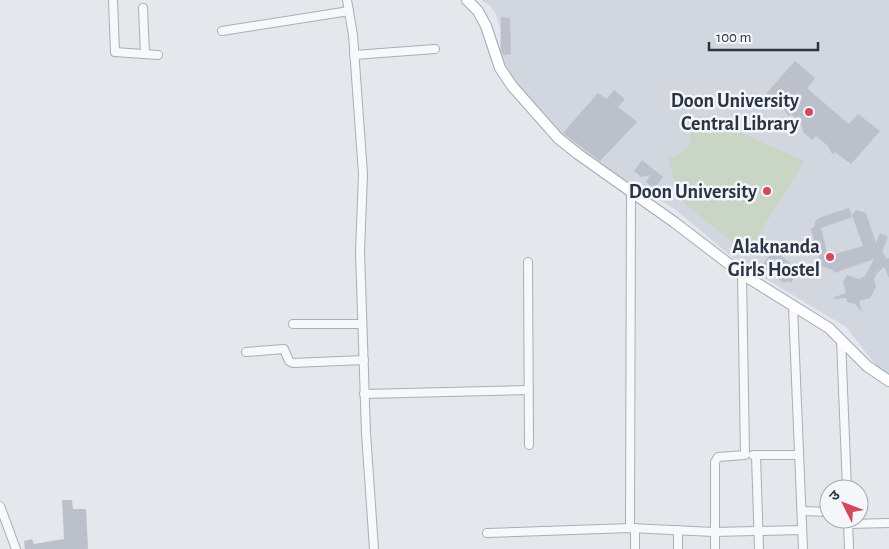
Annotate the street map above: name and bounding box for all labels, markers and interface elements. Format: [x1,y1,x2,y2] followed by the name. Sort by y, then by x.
[709,20,818,52] scale bar
[716,30,751,45] text: 100 m
[671,91,799,134] place label: Doon University Central Library
[803,106,815,118] marker: Doon University Central Library
[629,182,757,202] place label: Doon University
[761,185,773,197] marker: Doon University
[728,237,820,280] place label: Alaknanda Girls Hostel
[824,251,836,263] marker: Alaknanda Girls Hostel
[819,479,869,529] north arrow
[827,488,844,504] text: उ

